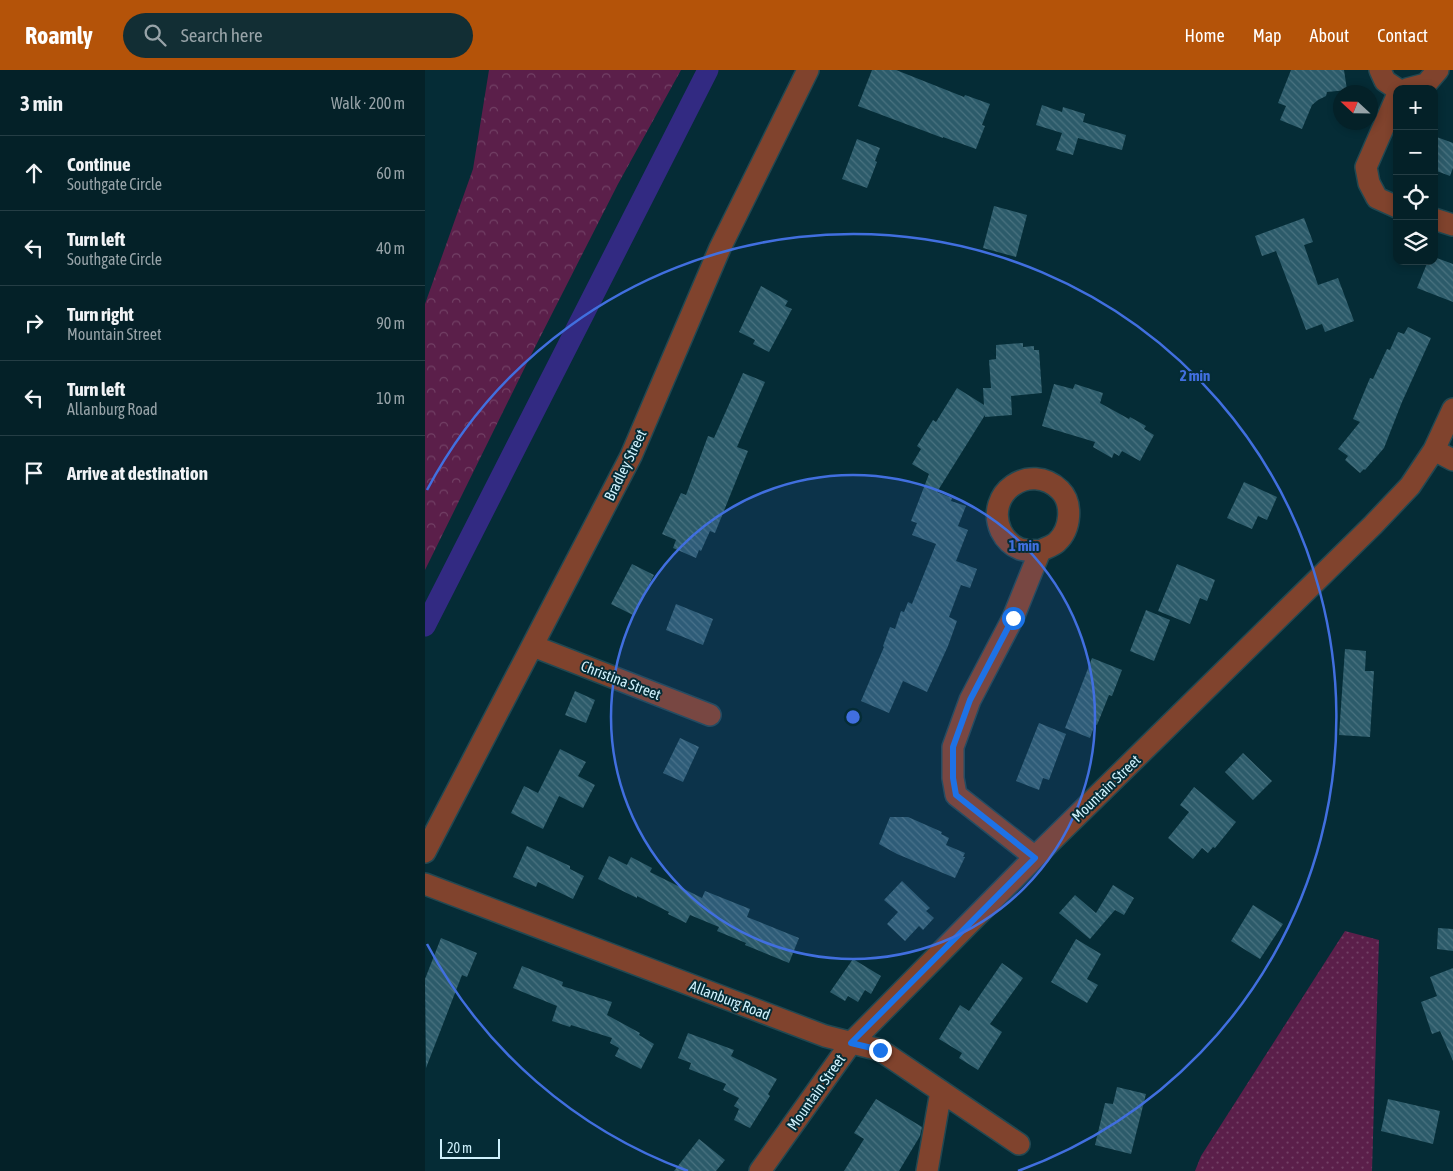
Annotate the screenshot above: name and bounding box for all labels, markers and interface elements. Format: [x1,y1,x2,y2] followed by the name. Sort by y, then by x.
[123,13,473,58] search box
[141,21,169,49] icon: search
[25,22,93,49] text: Roamly
[181,24,263,46] text: Search here
[1185,25,1225,46] text: Home
[1253,25,1282,46] text: Map
[1310,25,1349,46] text: About
[1377,25,1428,46] text: Contact
[1333,85,1378,130] north arrow
[1393,85,1438,265] map controls
[1393,85,1438,130] button: +
[20,91,63,115] text: 3 min
[331,94,405,112] text: Walk · 200 m
[1393,130,1438,175] button: −
[67,153,131,175] text: Continue
[20,159,48,187] icon: ahead
[376,164,405,182] text: 60 m
[67,175,162,193] text: Southgate Circle
[1393,175,1438,220] button: locate
[1393,220,1438,265] button: layers
[67,228,125,250] text: Turn left
[20,234,48,262] icon: left
[376,239,405,257] text: 40 m
[67,250,162,268] text: Southgate Circle
[67,303,134,325] text: Turn right
[20,309,48,337] icon: right
[376,314,405,332] text: 90 m
[67,325,162,343] text: Mountain Street
[1180,367,1210,384] text: 2 min
[67,378,125,400] text: Turn left
[20,384,48,412] icon: left
[376,389,405,407] text: 10 m
[67,400,158,418] text: Allanburg Road
[600,427,650,503] street label: Bradley Street
[20,459,48,487] icon: arrive
[67,462,208,484] text: Arrive at destination
[1009,537,1039,554] text: 1 min
[1002,607,1025,630] route start
[579,657,663,703] street label: Christina Street
[844,708,862,726] centre of rings
[1068,751,1144,825] street label: Mountain Street
[687,977,773,1023] street label: Allanburg Road
[869,1039,892,1062] route end
[784,1051,848,1133] street label: Mountain Street
[440,1136,500,1159] scale bar
[447,1140,472,1156] text: 20 m

